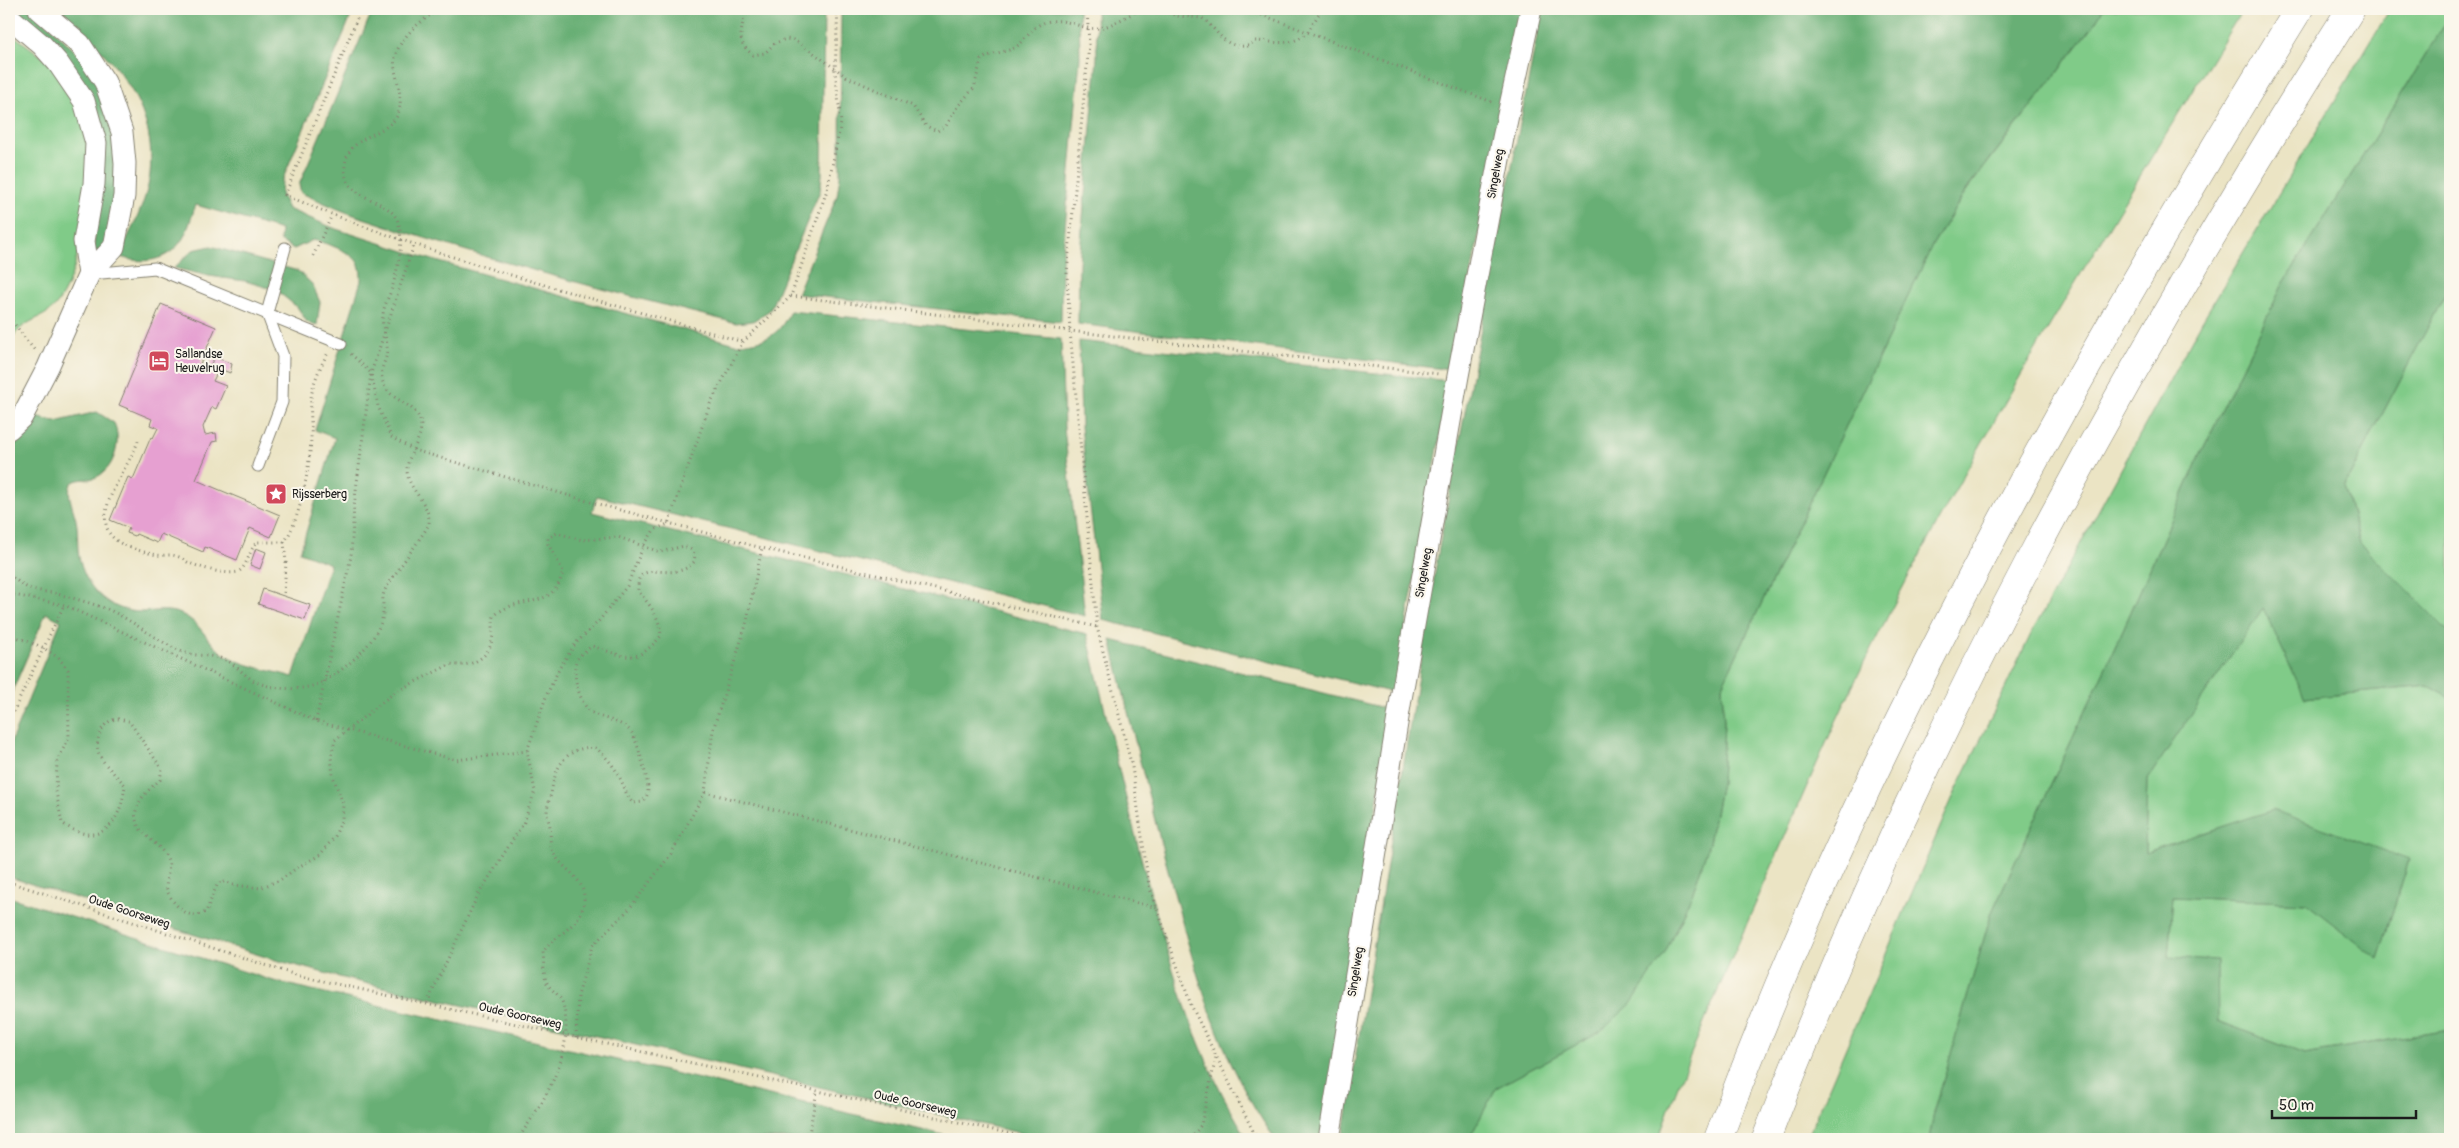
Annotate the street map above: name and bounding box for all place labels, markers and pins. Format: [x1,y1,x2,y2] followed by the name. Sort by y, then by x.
[175,347,225,376] place label: Sallandse Heuvelrug
[147,349,171,373] hotel icon: Sallandse Heuvelrug
[264,482,288,506] place icon: Rijsserberg
[292,487,347,502] place label: Rijsserberg

